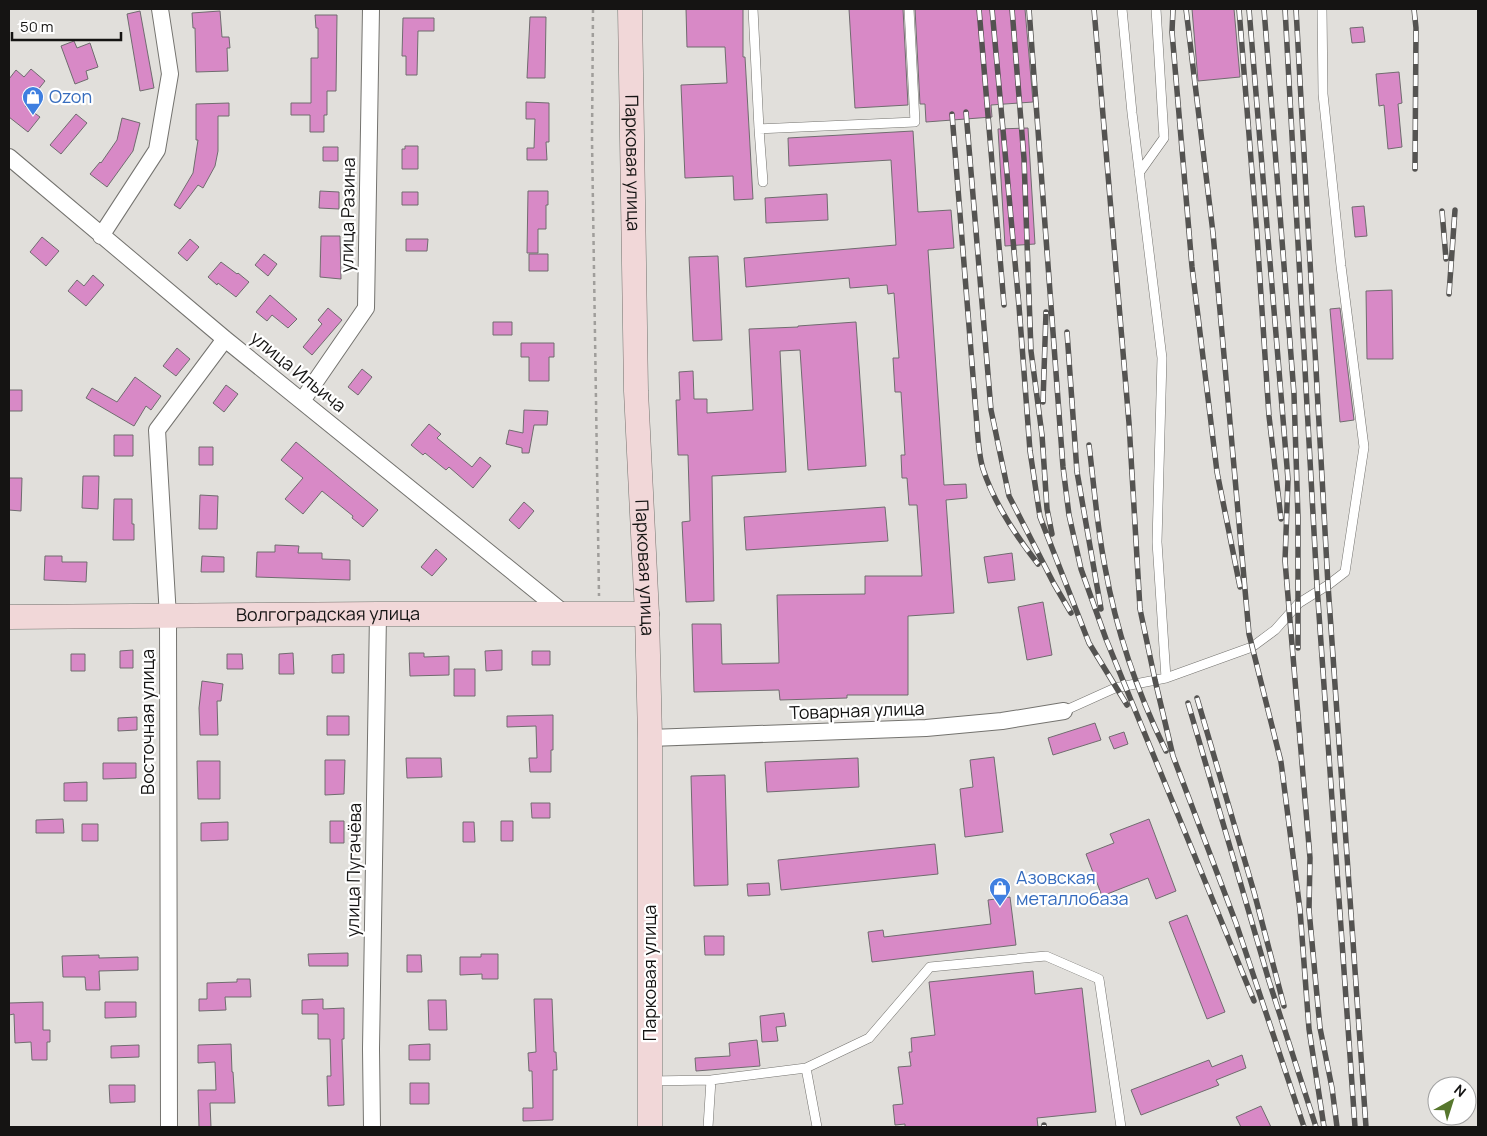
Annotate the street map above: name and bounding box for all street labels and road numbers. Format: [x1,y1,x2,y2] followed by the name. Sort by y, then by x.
[620,94,646,231] street label: Парковая улица
[334,157,360,273] street label: улица Разина
[246,325,351,417] street label: улица Ильича
[630,499,661,636] street label: Парковая улица
[236,601,420,626] street label: Волгоградская улица
[135,649,159,795] street label: Восточная улица
[789,696,925,724] street label: Товарная улица
[340,803,366,937] street label: улица Пугачёва
[637,905,661,1041] street label: Парковая улица

